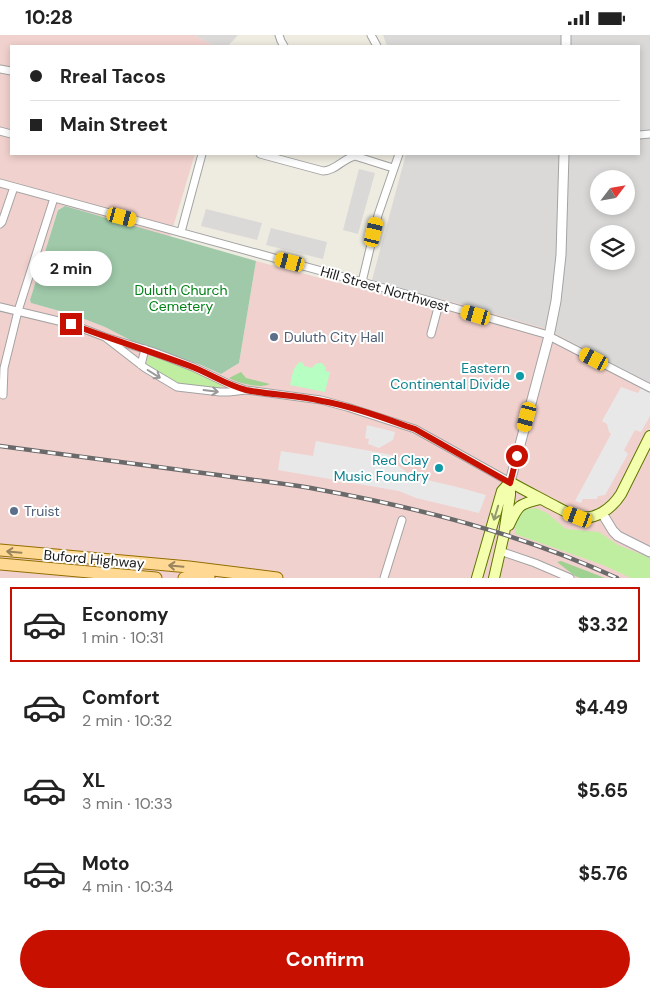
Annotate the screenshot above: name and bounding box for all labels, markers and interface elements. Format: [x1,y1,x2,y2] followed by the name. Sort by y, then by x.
[25,5,73,30] text: 10:28
[60,64,166,89] text: Rreal Tacos
[60,112,168,137] text: Main Street
[590,170,635,215] north arrow
[590,170,635,270] map controls
[105,206,138,228] car
[363,216,384,248] car
[590,225,635,270] button: layers
[30,251,112,287] callout: 2 min
[273,251,306,273] car
[50,258,92,279] text: 2 min
[318,262,452,316] street label: Hill Street Northwest
[134,281,228,315] park label: Duluth Church Cemetery
[459,304,492,326] car
[60,313,82,335] route end
[284,328,384,346] place label: Duluth City Hall
[268,331,280,343] marker: Duluth City Hall
[577,345,610,373] car
[390,359,510,393] place label: Eastern Continental Divide
[147,369,161,379] one-way arrow
[514,370,526,382] marker: Eastern Continental Divide
[203,386,219,396] one-way arrow
[515,401,538,433] car
[506,445,528,467] route start
[334,451,429,485] place label: Red Clay Music Foundry
[433,462,445,474] marker: Red Clay Music Foundry
[24,502,60,520] place label: Truist
[490,504,500,520] one-way arrow
[8,505,20,517] marker: Truist
[561,505,594,529] car
[43,546,145,572] street label: Buford Highway
[7,547,23,557] one-way arrow
[169,562,185,571] one-way arrow
[22,602,67,647] icon: car
[82,602,169,627] text: Economy
[578,612,628,637] text: $3.32
[82,627,164,648] text: 1 min · 10:31
[22,685,67,730] icon: car
[82,685,160,710] text: Comfort
[575,695,628,720] text: $4.49
[82,710,172,731] text: 2 min · 10:32
[22,768,67,813] icon: car
[82,768,105,793] text: XL
[577,778,628,803] text: $5.65
[82,793,173,814] text: 3 min · 10:33
[22,851,67,896] icon: car
[82,851,130,876] text: Moto
[578,861,628,886] text: $5.76
[82,876,173,897] text: 4 min · 10:34
[20,930,630,988] button: Confirm

